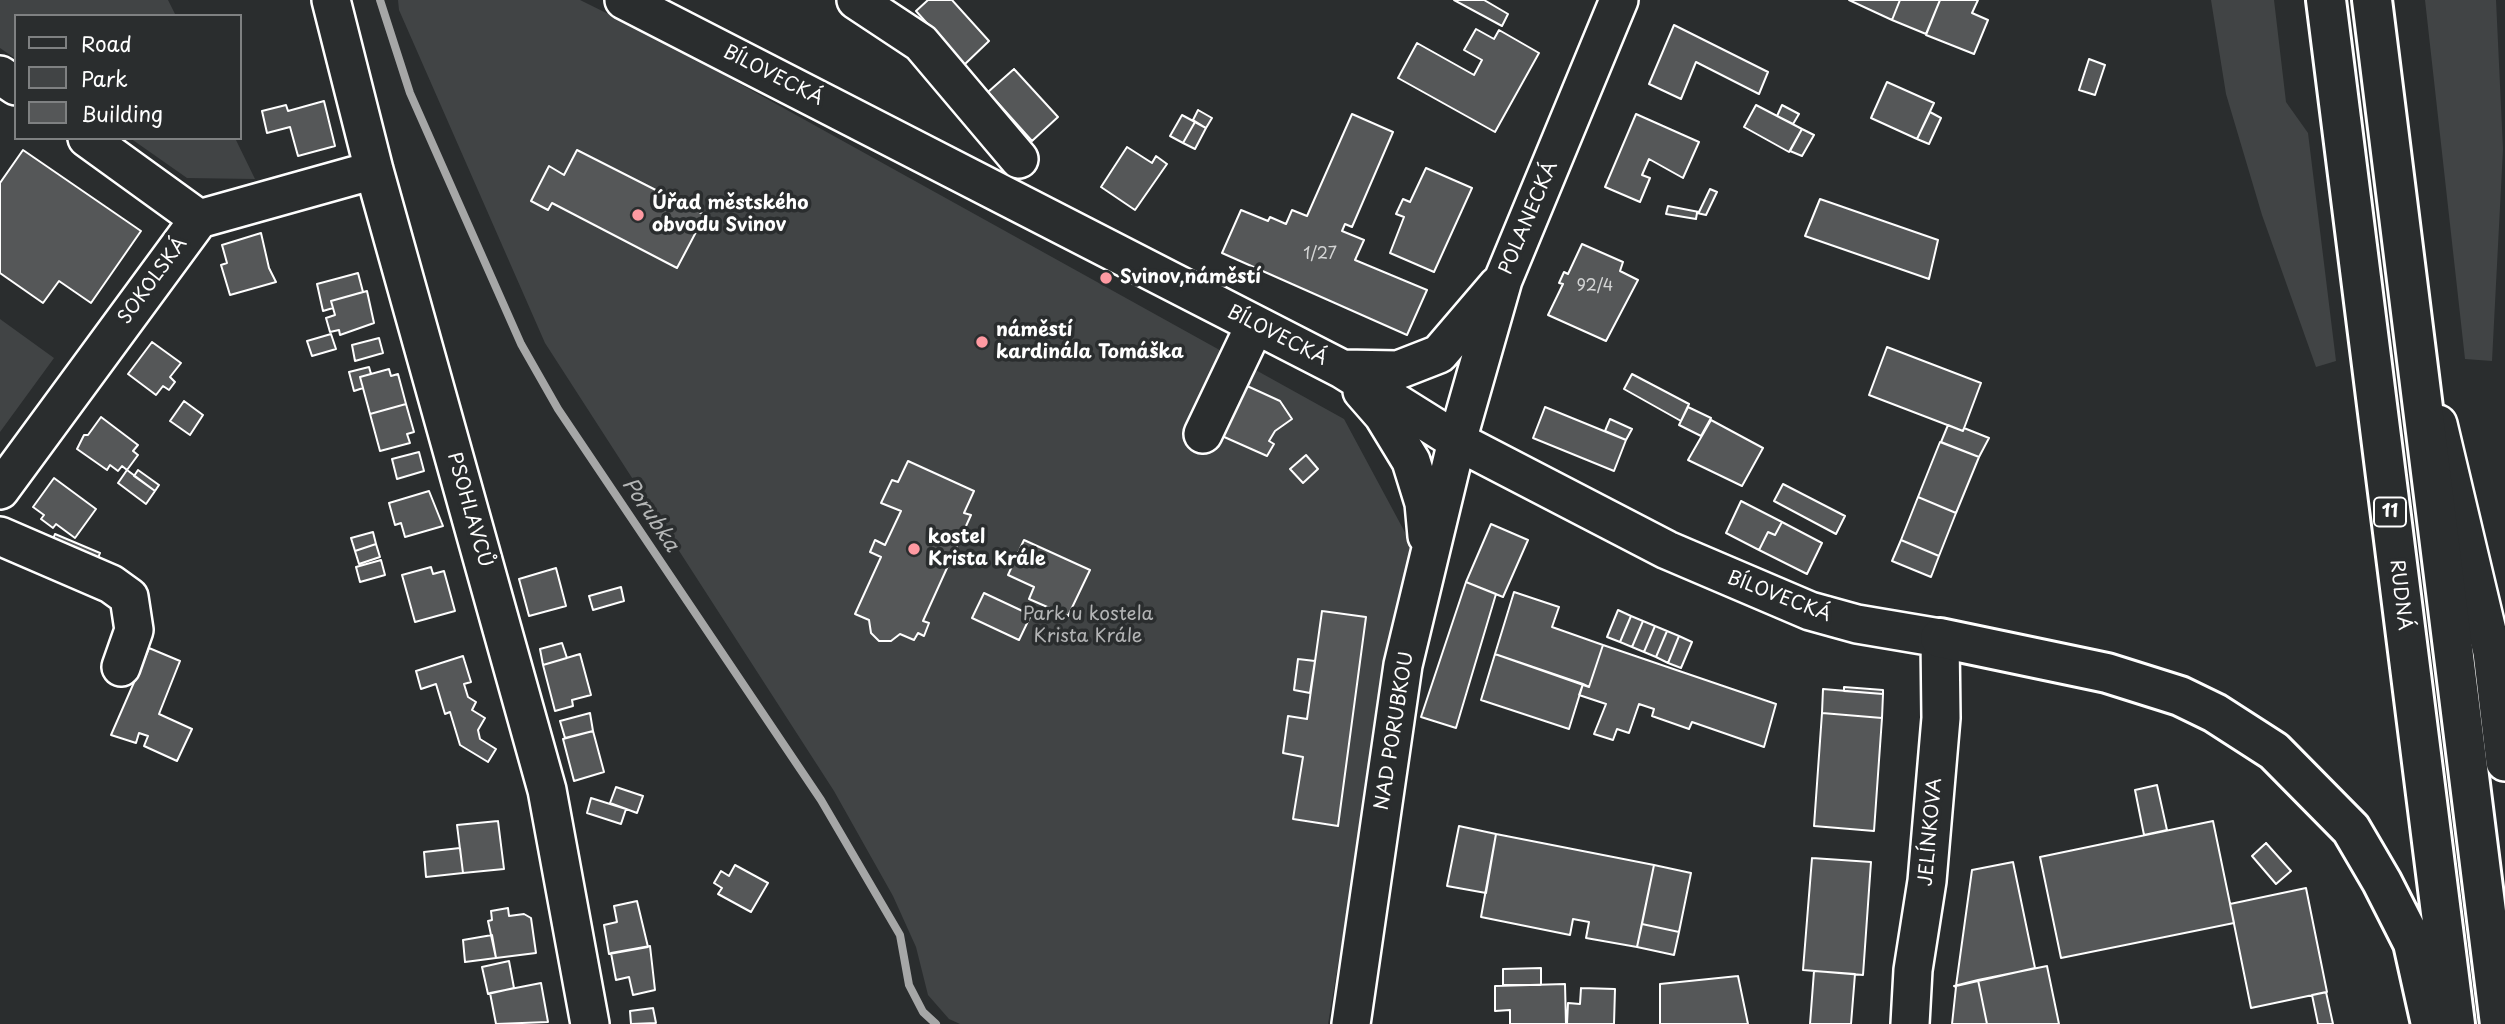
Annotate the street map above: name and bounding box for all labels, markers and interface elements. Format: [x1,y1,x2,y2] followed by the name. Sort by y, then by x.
[14,14,242,140] legend
[81,27,132,59] text: Road
[719,41,827,111] street label: BÍLOVECKÁ
[81,62,128,94] text: Park
[81,97,163,129] text: Building
[1495,158,1563,278] street label: POLANECKÁ
[652,193,809,237] place label: Úřad městského obvodu Svinov
[630,207,646,223] marker: Úřad městského obvodu Svinov
[114,233,192,329] street label: SOKOLSKÁ
[1303,245,1337,265] house number: 1/27
[1120,267,1261,289] place label: Svinov,náměstí
[1098,270,1114,286] marker: Svinov,náměstí
[1577,277,1613,297] house number: 92/4
[1223,301,1331,371] street label: BÍLOVECKÁ
[996,320,1184,364] place label: náměstí kardinála Tomáška
[974,334,990,350] marker: náměstí kardinála Tomáška
[442,450,496,570] street label: PSOHLAVCŮ
[616,473,684,557] water label: Porubka
[2374,498,2406,526] road number: 11
[928,527,1046,571] place label: kostel Krista Krále
[906,541,922,557] marker: kostel Krista Krále
[2384,558,2416,632] street label: RUDNÁ
[1724,567,1834,627] street label: BÍLOVECKÁ
[1023,604,1153,648] park label: Park u kostela Krista Krále
[1371,650,1419,812] street label: NAD PORUBKOU
[1915,777,1947,887] street label: JELÍNKOVA

